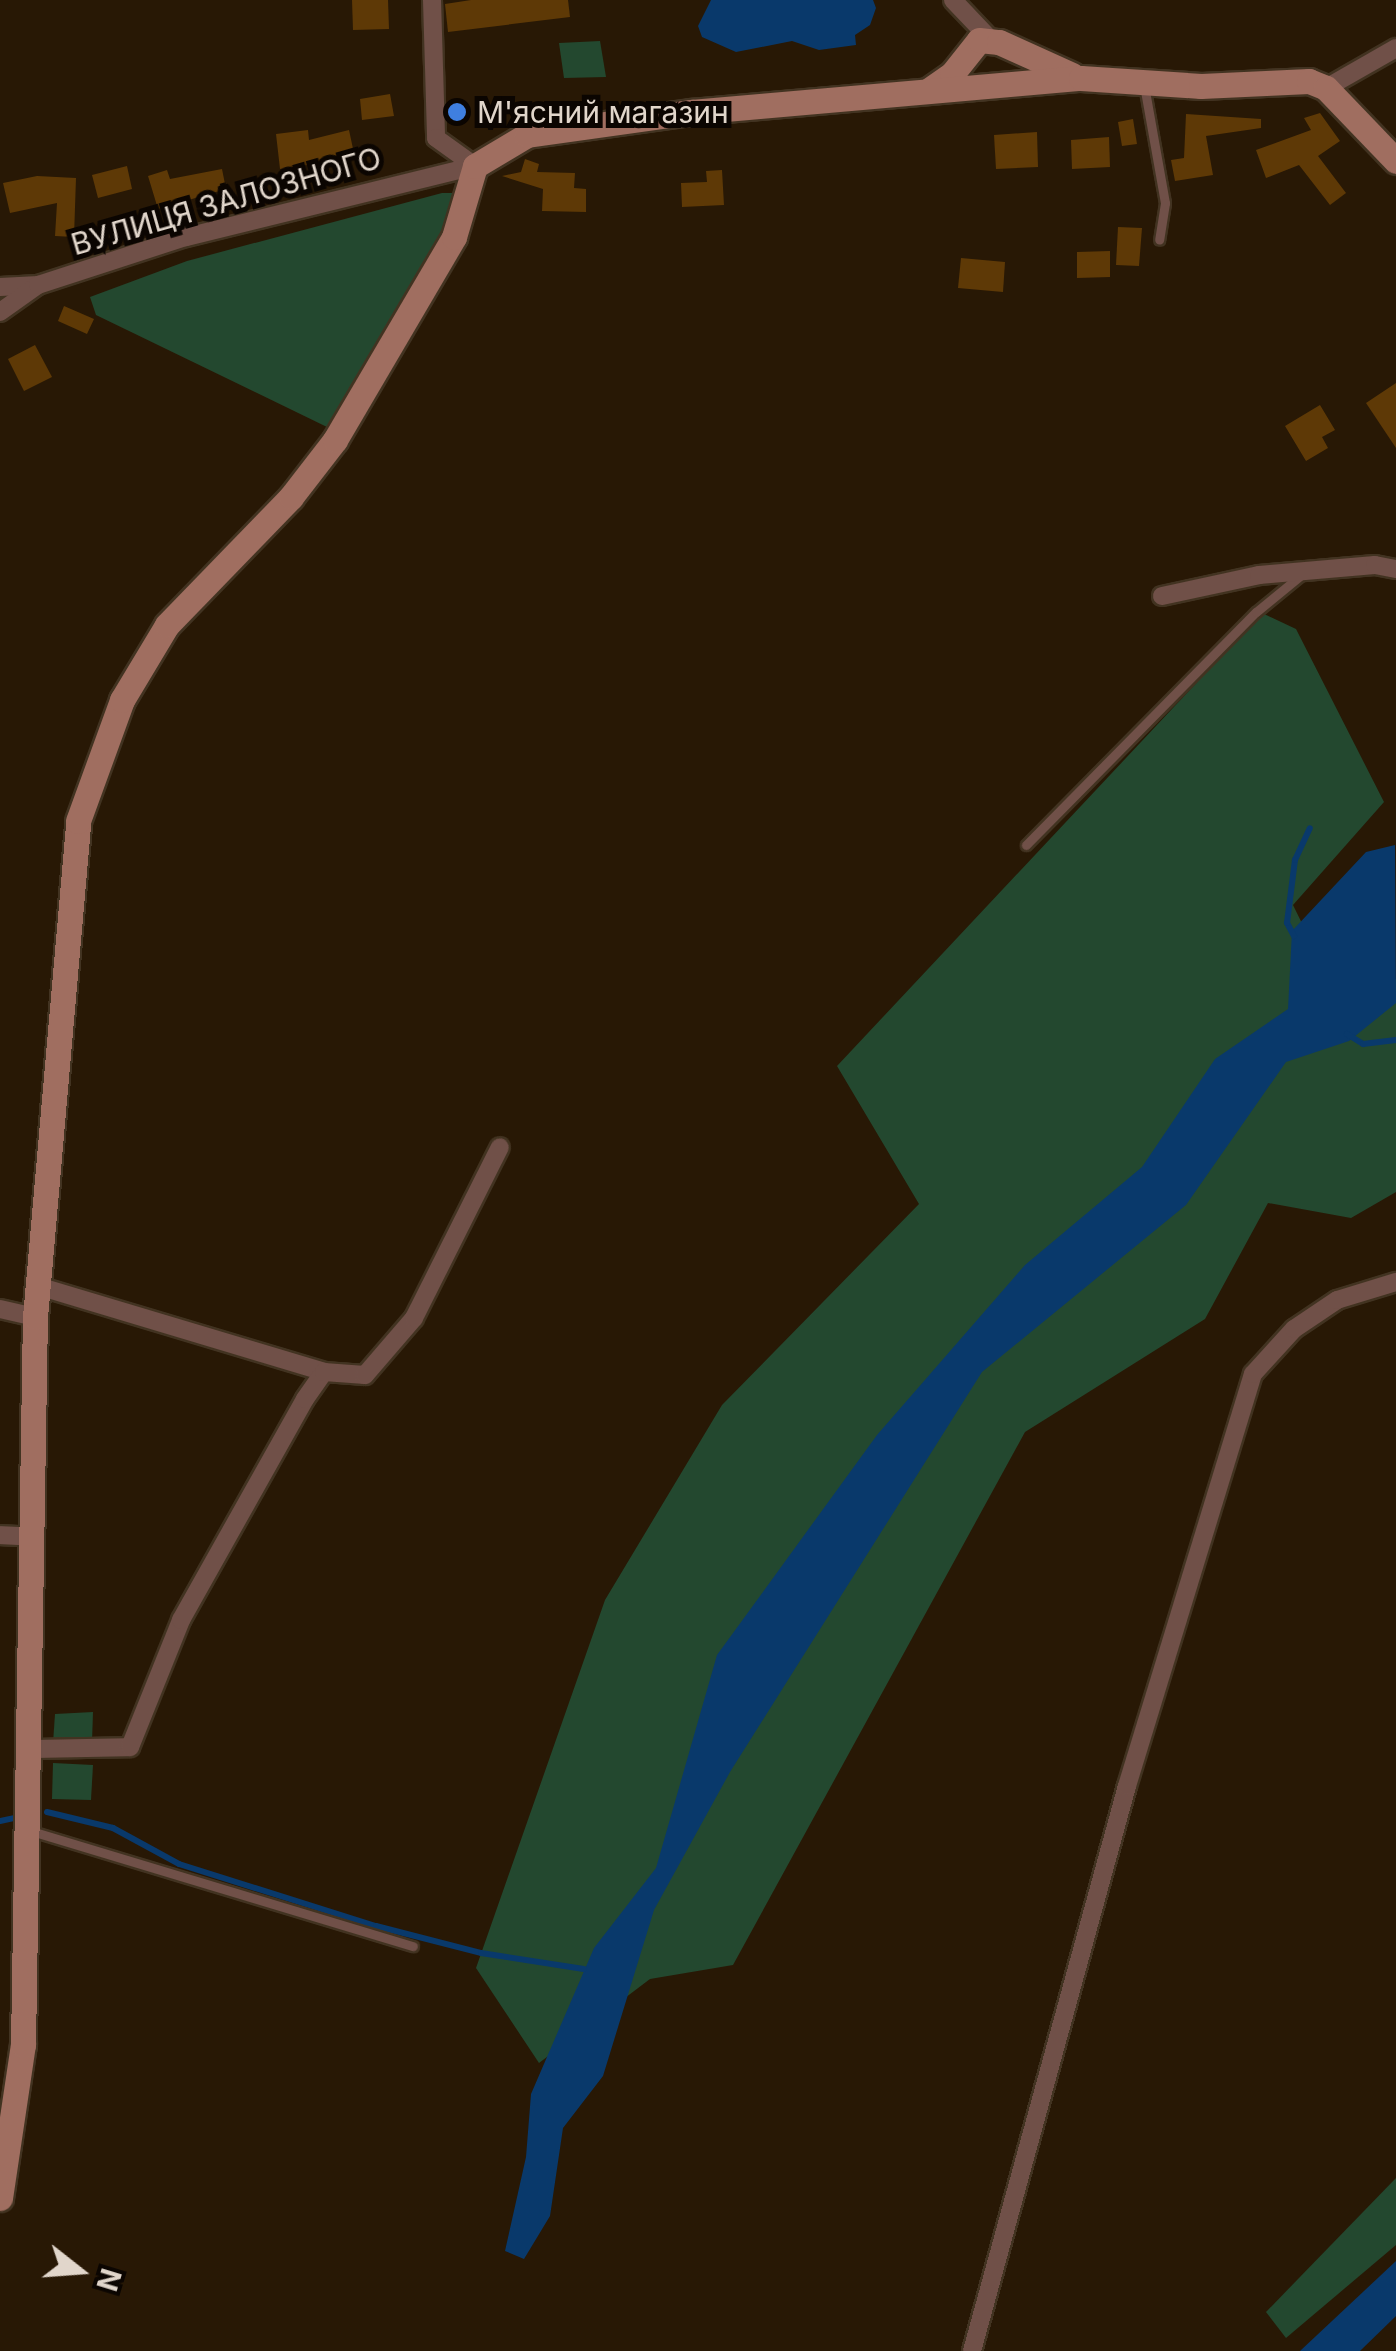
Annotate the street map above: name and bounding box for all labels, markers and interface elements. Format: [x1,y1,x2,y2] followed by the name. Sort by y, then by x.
[477,94,729,130] place label: М'ясний магазин
[446,101,468,123] marker: М'ясний магазин
[67,140,385,262] street label: ВУЛИЦЯ ЗАЛОЗНОГО
[30,2221,130,2321] north arrow
[89,2265,128,2295] text: N

